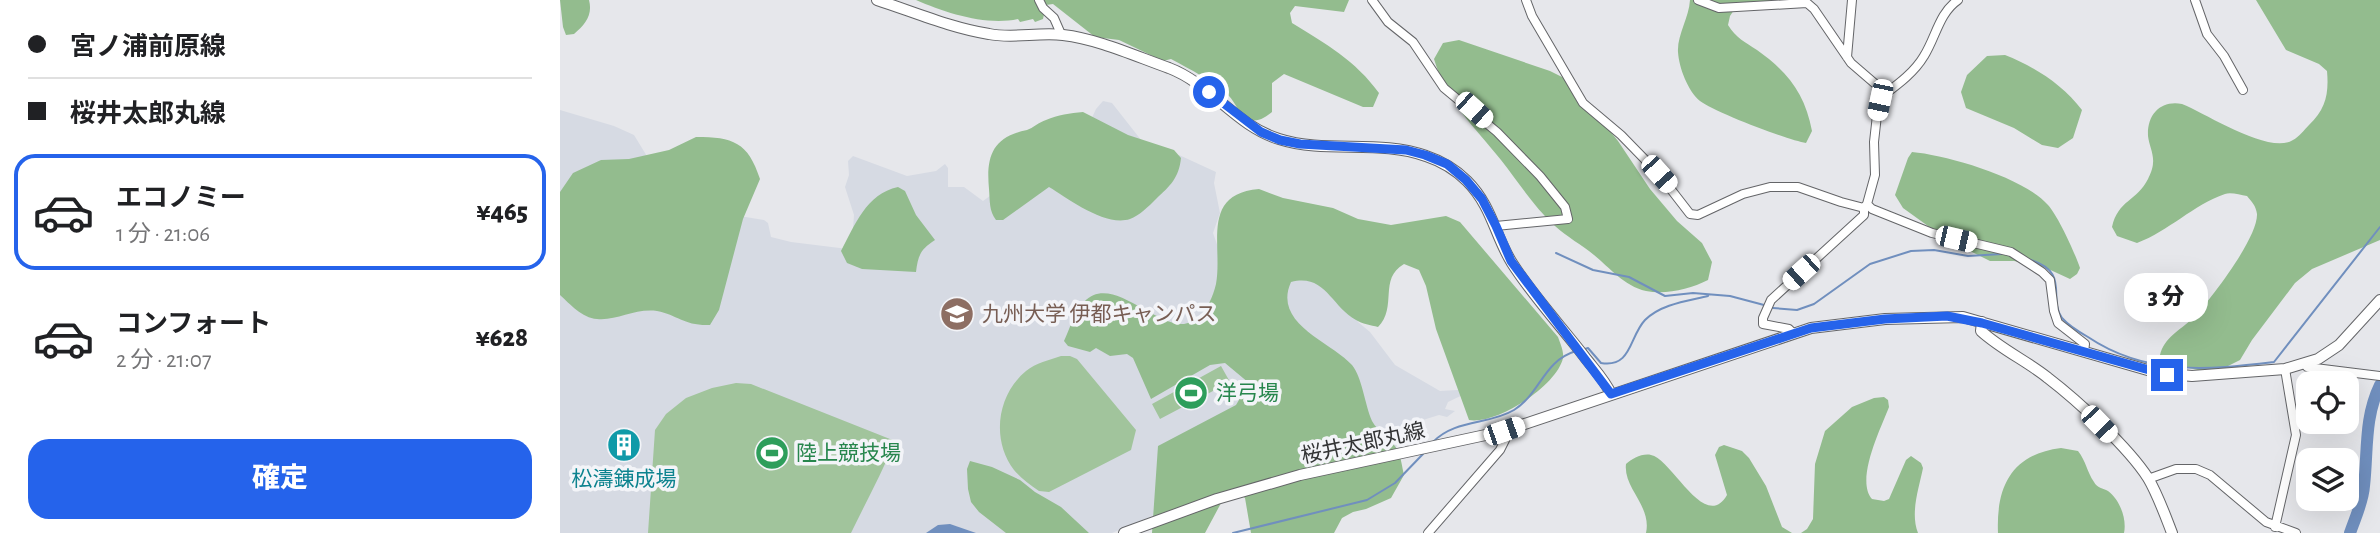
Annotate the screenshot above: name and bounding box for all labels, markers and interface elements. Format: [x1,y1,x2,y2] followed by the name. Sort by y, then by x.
[70,34,226,60] text: 宮ノ浦前原線
[1193,76,1225,108] route start
[1866,77,1895,123] car
[1452,88,1497,132] car
[70,101,226,127] text: 桜井太郎丸線
[1638,151,1681,197] car
[32,181,95,244] icon: car
[116,185,246,211] text: エコノミー
[476,199,528,225] text: ¥465
[116,223,210,246] text: 1 分 · 21:06
[1934,224,1979,254] car
[1779,250,1824,294] car
[2125,274,2209,322] callout: 3 分
[2148,286,2184,309] text: 3 分
[938,295,976,333] school or university icon: 九州大学 伊都キャンパス
[982,303,1216,325] place label: 九州大学 伊都キャンパス
[32,307,95,370] icon: car
[116,311,271,337] text: コンフォート
[476,325,528,351] text: ¥628
[116,349,212,372] text: 2 分 · 21:07
[2151,359,2183,391] route end
[2296,371,2359,511] map controls
[2296,371,2359,434] button: locate
[1172,374,1210,412] sports icon: 洋弓場
[1216,382,1279,404] place label: 洋弓場
[2077,402,2122,446] car
[1481,414,1528,448] car
[1299,419,1427,467] street label: 桜井太郎丸線
[605,426,643,464] building icon: 松濤錬成場
[753,434,791,472] sports icon: 陸上競技場
[28,439,532,519] button: 確定
[796,442,901,464] place label: 陸上競技場
[2296,448,2359,511] button: layers
[572,468,677,490] place label: 松濤錬成場

